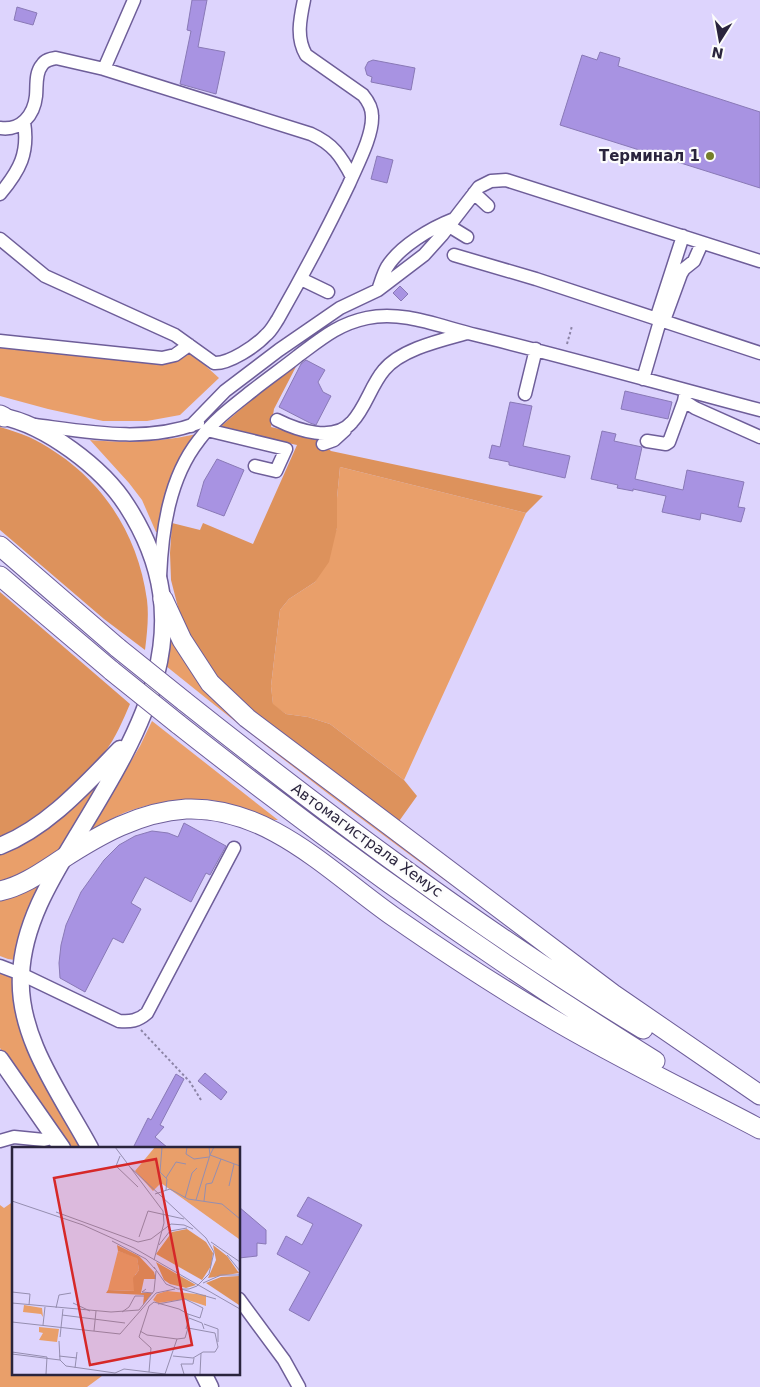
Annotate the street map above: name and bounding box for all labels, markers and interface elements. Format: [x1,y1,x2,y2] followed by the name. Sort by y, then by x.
[695,15,745,65] north arrow
[710,44,725,62] text: N
[599,147,700,165] place label: Терминал 1
[704,150,716,162] marker: Терминал 1
[288,779,446,901] street label: Автомагистрала Хемус
[12,1147,240,1374] inset map

